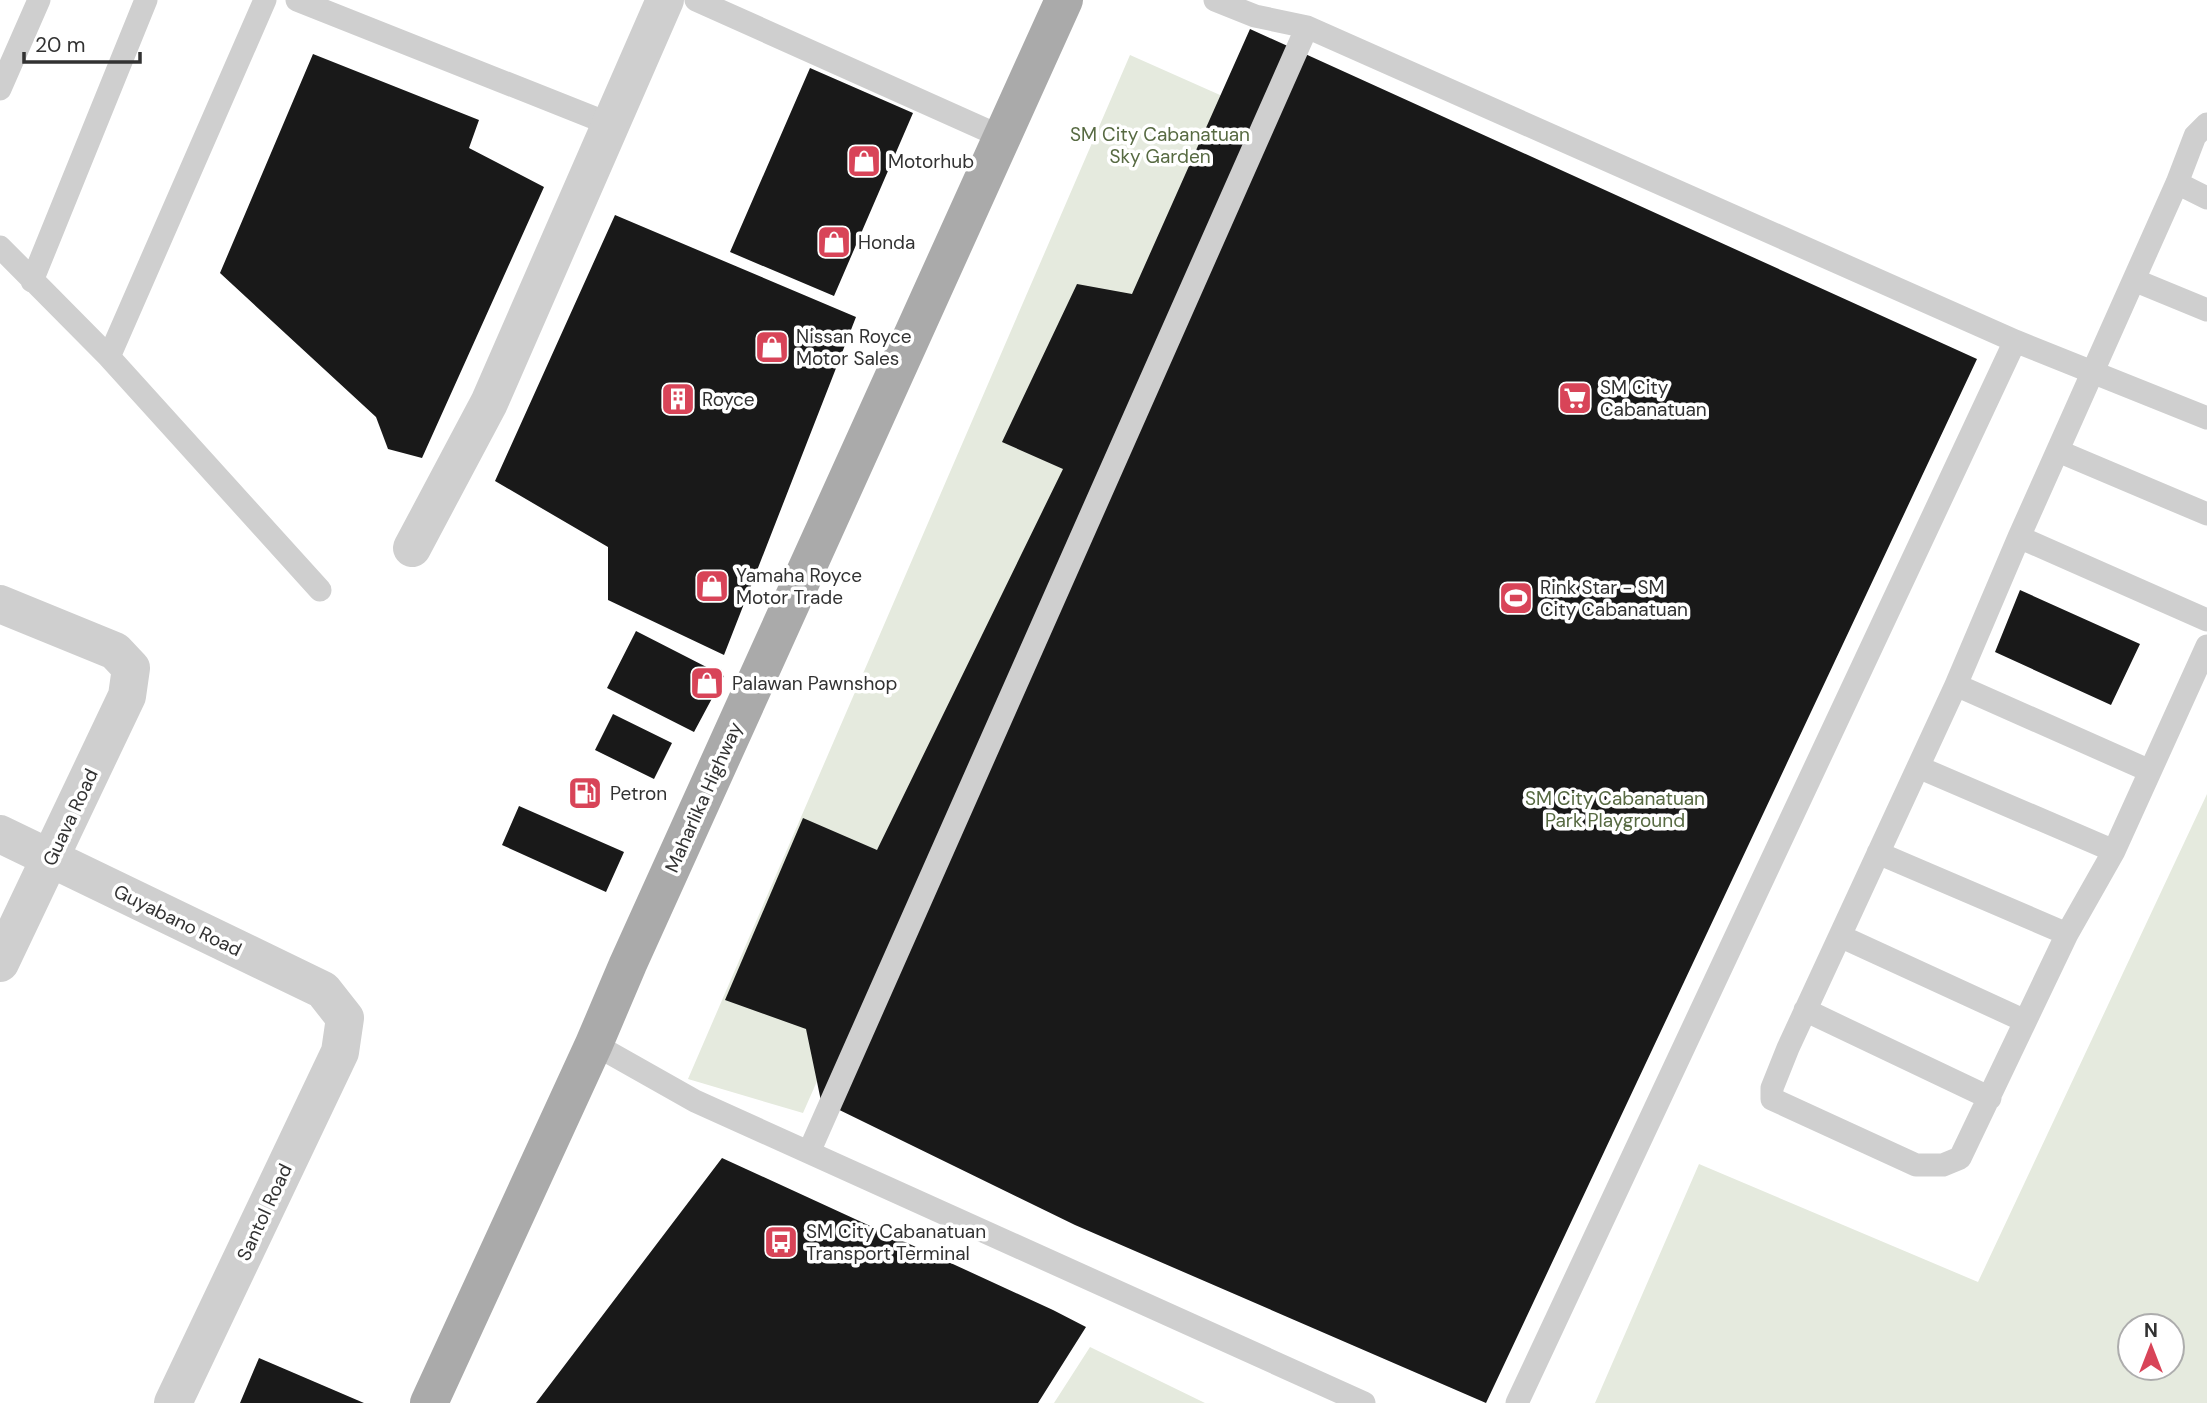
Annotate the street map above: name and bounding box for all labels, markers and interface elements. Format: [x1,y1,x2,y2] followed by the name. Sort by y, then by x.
[24,21,140,65] scale bar
[35,31,86,59] text: 20 m
[1070,122,1250,169] park label: SM City Cabanatuan Sky Garden
[845,142,883,180] shop icon: Motorhub
[888,149,974,174] place label: Motorhub
[815,223,853,261] shop icon: Honda
[858,230,915,255] place label: Honda
[796,324,912,371] place label: Nissan Royce Motor Sales
[753,328,791,366] shop icon: Nissan Royce Motor Sales
[1600,375,1707,422] place label: SM City Cabanatuan
[1556,379,1594,417] supermarket icon: SM City Cabanatuan
[659,380,697,418] building icon: Royce
[702,387,755,412] place label: Royce
[736,563,862,610] place label: Yamaha Royce Motor Trade
[693,567,731,605] shop icon: Yamaha Royce Motor Trade
[1540,575,1688,622] place label: Rink Star - SM City Cabanatuan
[1497,579,1535,617] sports icon: Rink Star - SM City Cabanatuan
[688,664,726,702] shop icon: Palawan Pawnshop
[732,671,898,696] place label: Palawan Pawnshop
[659,718,748,876] street label: Maharlika Highway
[37,765,104,870] street label: Guava Road
[566,774,604,812] fuel station icon: Petron
[610,781,667,806] place label: Petron
[1525,786,1705,833] park label: SM City Cabanatuan Park Playground
[110,879,246,962] street label: Guyabano Road
[231,1160,298,1265] street label: Santol Road
[806,1219,986,1266] place label: SM City Cabanatuan Transport Terminal
[762,1223,800,1261] bus stop icon: SM City Cabanatuan Transport Terminal
[2116,1312,2186,1382] north arrow
[2144,1318,2158,1343] text: N

